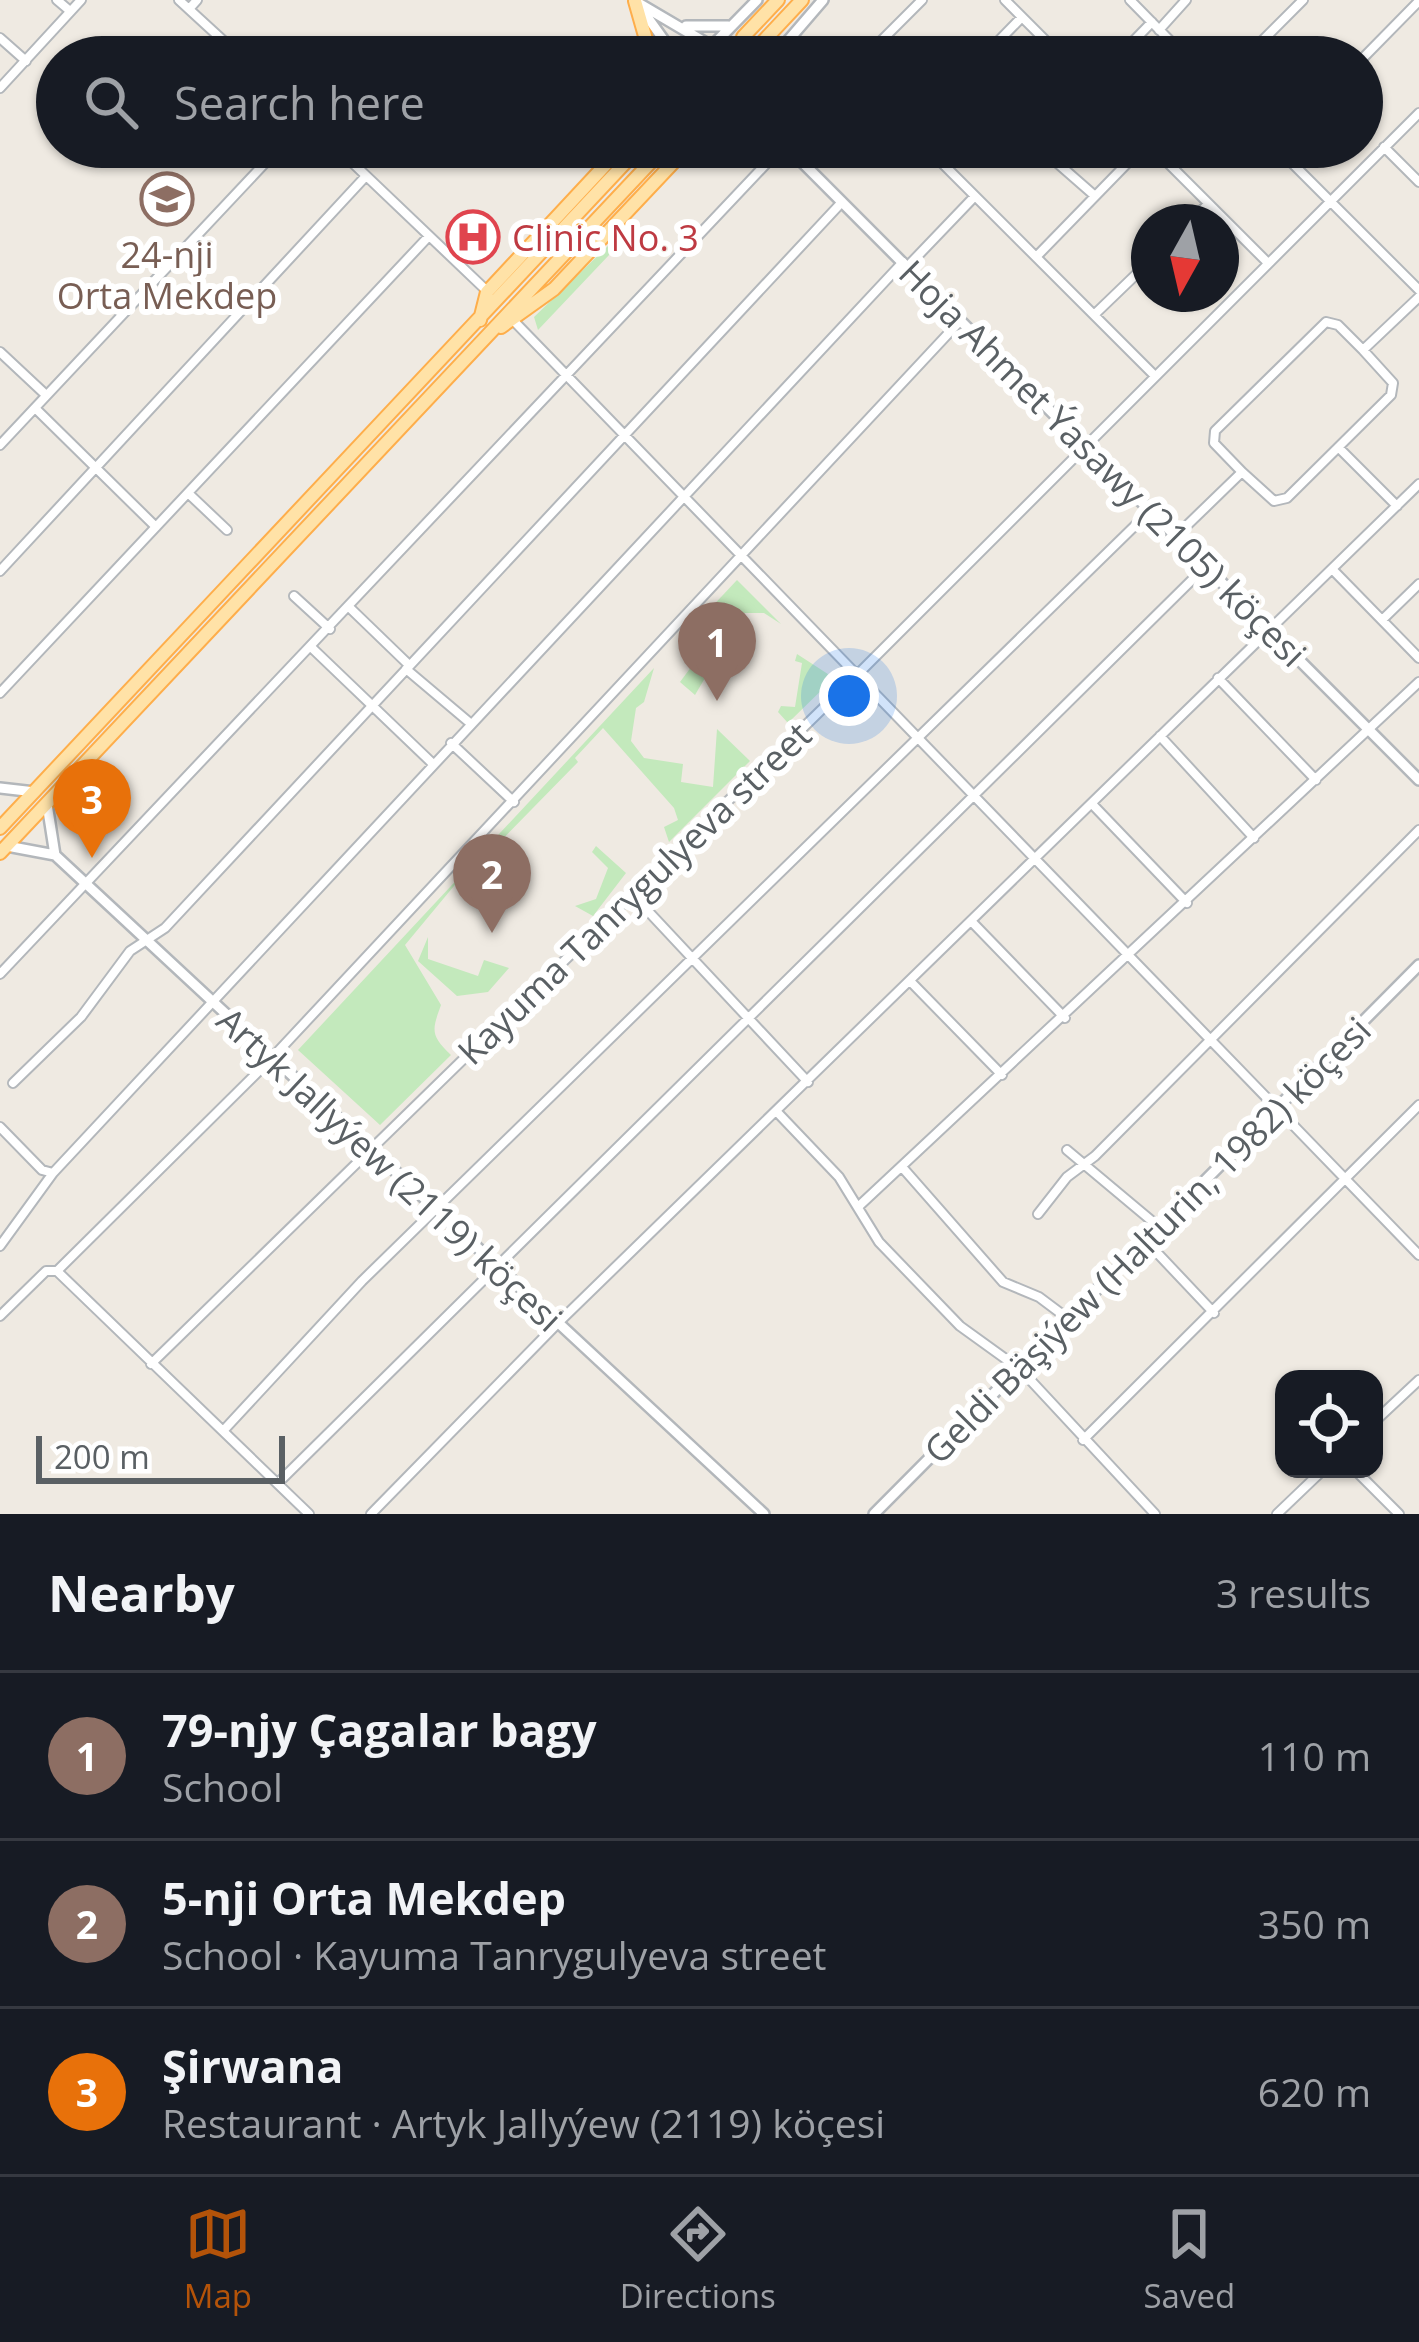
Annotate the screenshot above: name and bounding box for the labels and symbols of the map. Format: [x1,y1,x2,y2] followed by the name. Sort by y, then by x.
[139,171,195,227] school or university icon: 24-nji Orta Mekdep
[1131,204,1239,312] north arrow
[445,209,501,265] hospital icon: Clinic No. 3
[512,213,699,262] place label: Clinic No. 3
[57,230,277,320] place label: 24-nji Orta Mekdep
[889,249,1317,677] street label: Hoja Ahmet Ýasawy (2105) köçesi
[678,602,756,701] pin: 1
[819,666,879,726] your location
[447,711,821,1075] street label: Kayuma Tanrygulyeva street
[53,759,131,858] pin: 3
[453,834,531,933] pin: 2
[207,996,573,1342] street label: Artyk Jallyýew (2119) köçesi
[913,1006,1381,1474] street label: Geldi Bäşiýew (Halturin, 1982) köçesi
[36,1430,285,1483] scale bar

